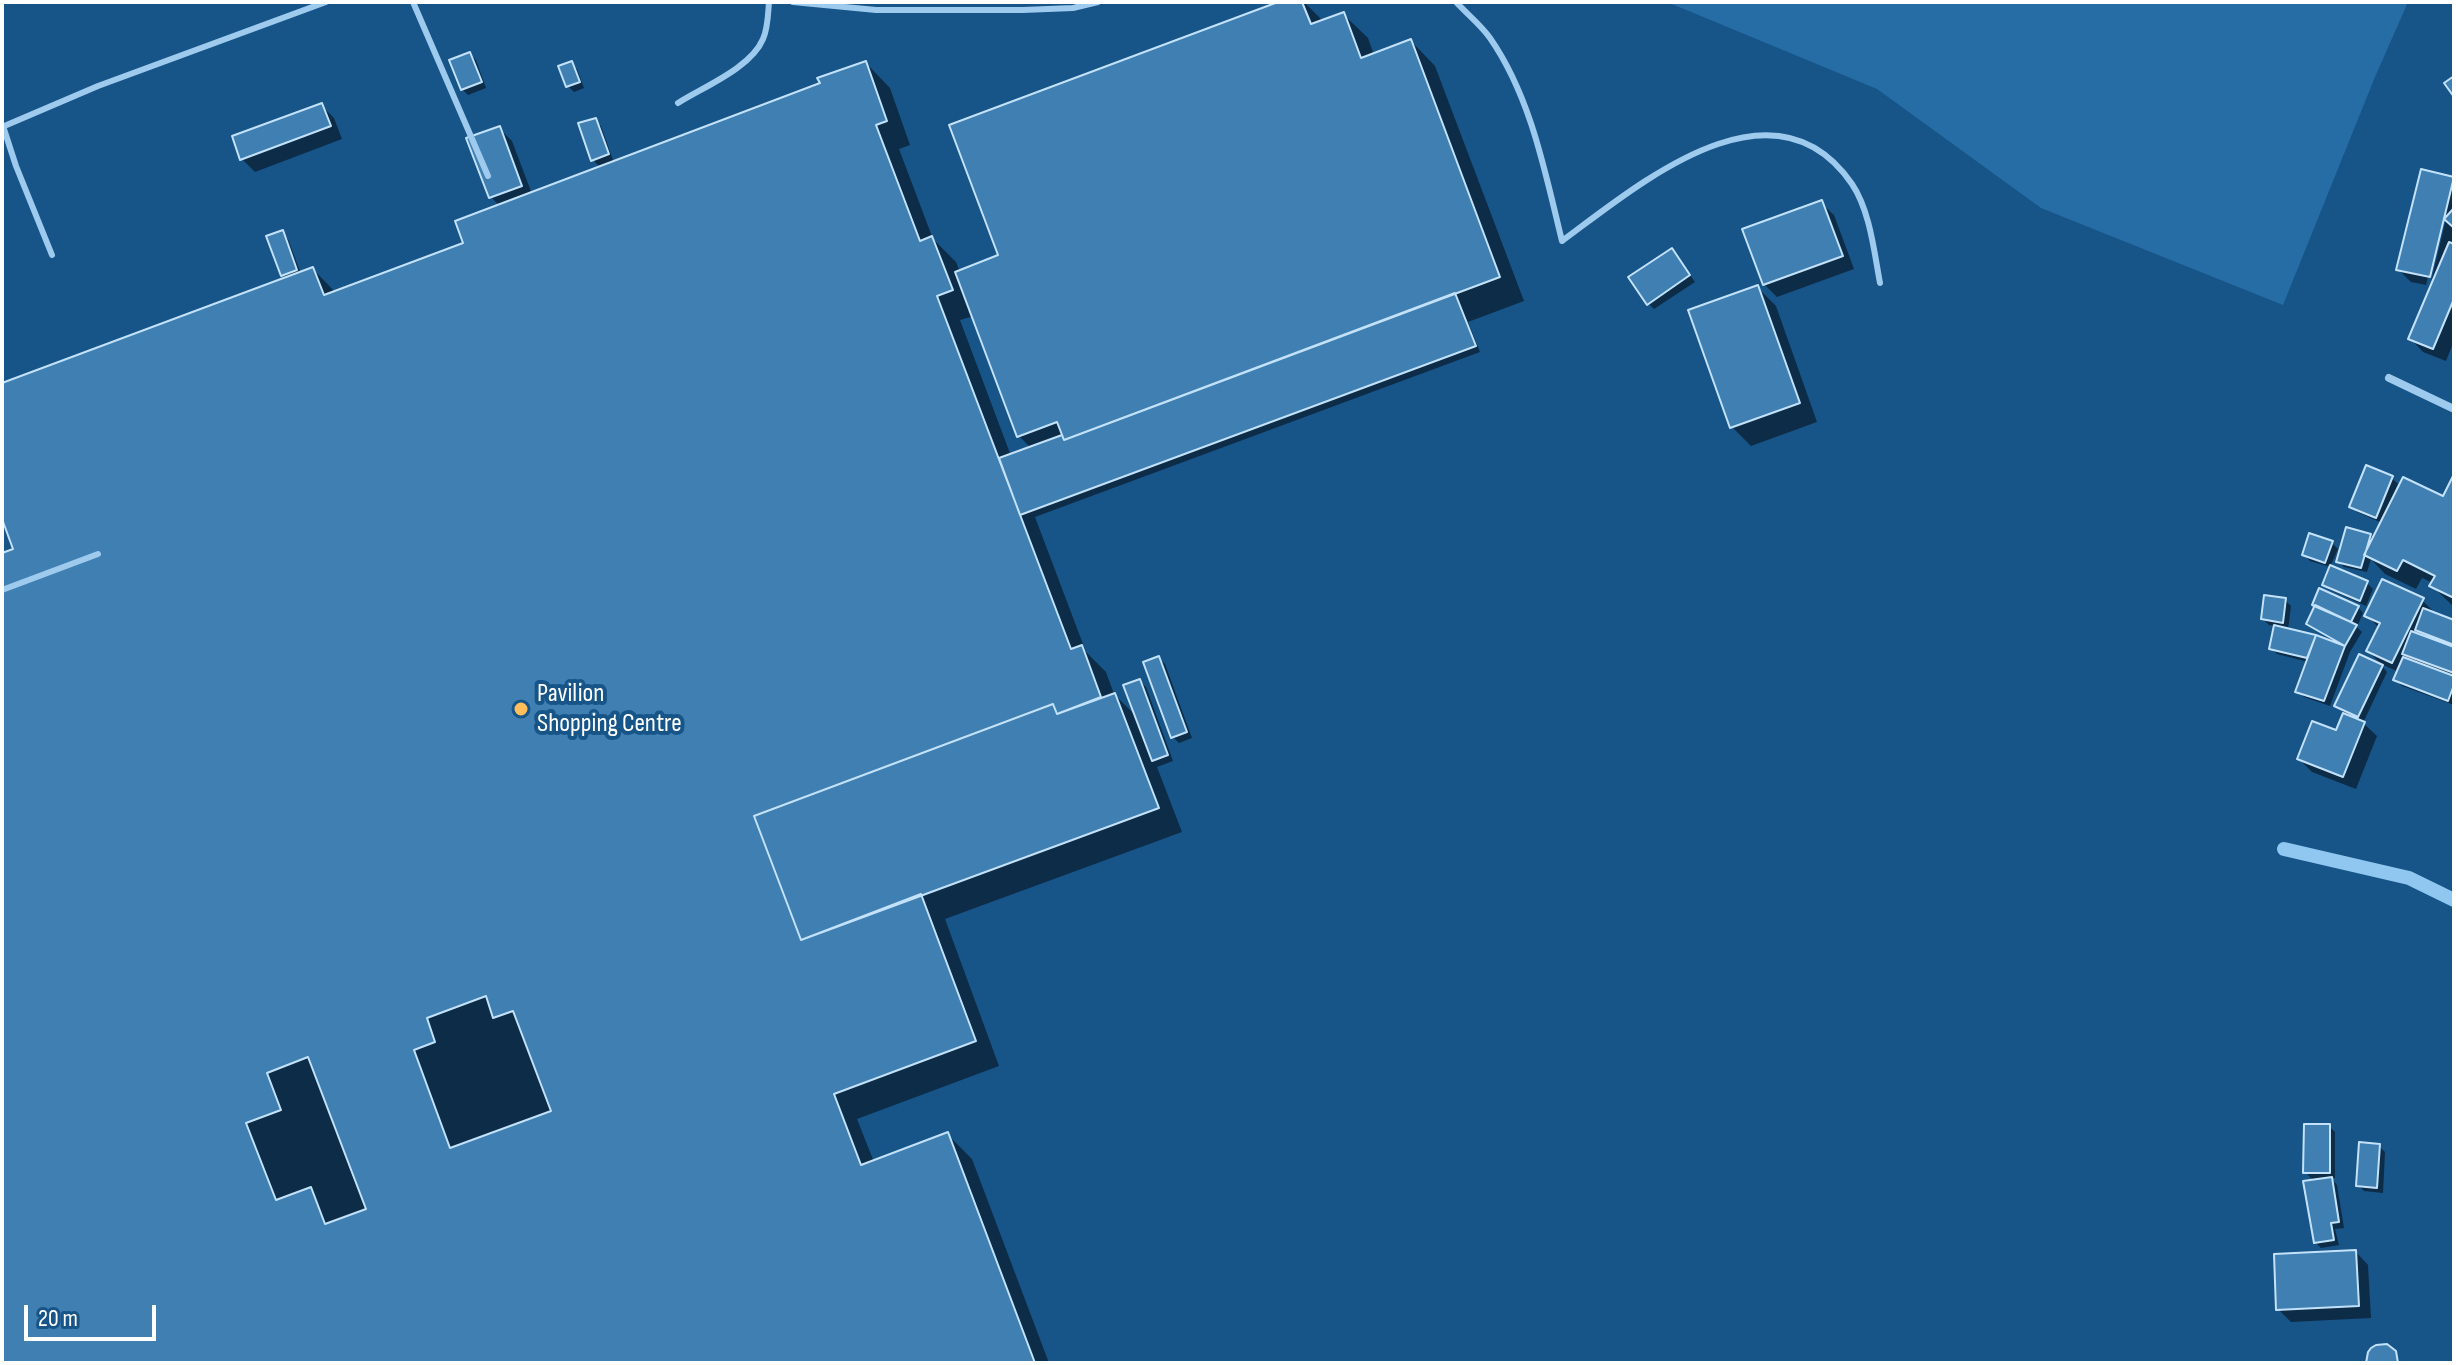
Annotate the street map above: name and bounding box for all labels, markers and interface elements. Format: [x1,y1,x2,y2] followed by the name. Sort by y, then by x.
[537,678,682,740] place label: Pavilion Shopping Centre
[512,700,530,718] marker: Pavilion Shopping Centre
[28,1289,160,1339] scale bar
[38,1304,78,1333] text: 20 m

